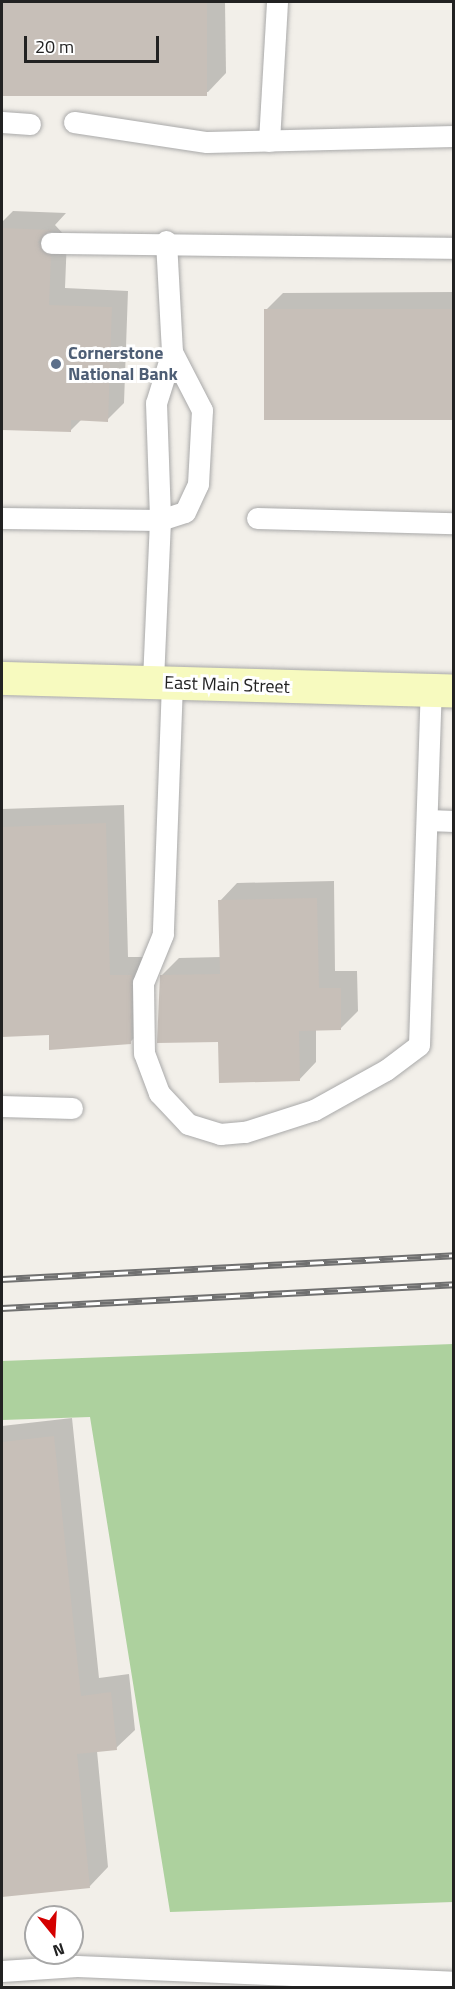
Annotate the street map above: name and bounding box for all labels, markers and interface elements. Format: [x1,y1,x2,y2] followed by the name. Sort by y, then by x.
[27,24,162,62] scale bar
[35,33,74,60] text: 20 m
[68,343,178,386] place label: Cornerstone National Bank
[49,357,63,371] marker: Cornerstone National Bank
[164,672,290,698] street label: East Main Street
[24,1905,84,1965] north arrow
[50,1937,68,1963] text: N

